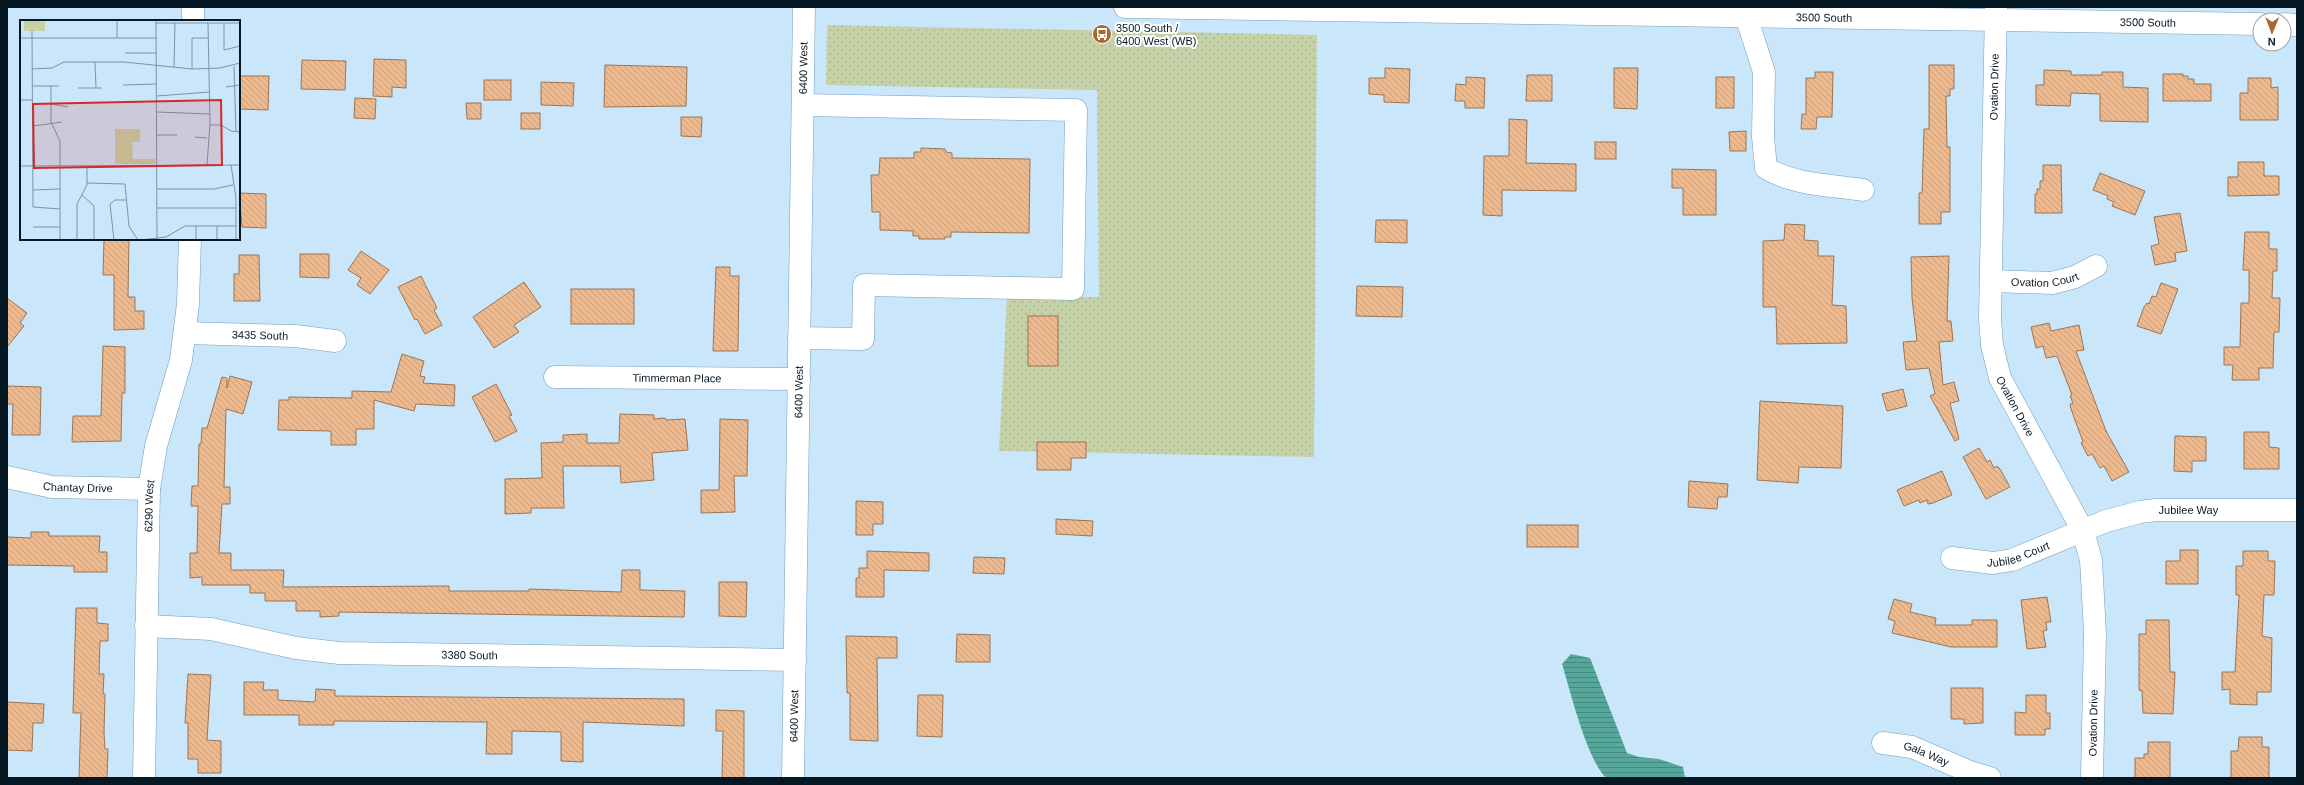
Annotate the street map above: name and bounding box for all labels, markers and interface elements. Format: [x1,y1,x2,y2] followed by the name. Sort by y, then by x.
[1796,11,1852,24] street label: 3500 South
[2252,12,2292,52] north arrow
[2120,16,2176,29] street label: 3500 South
[20,20,240,240] inset map
[1116,22,1197,47] place label: 3500 South / 6400 West (WB)
[1091,23,1113,45] bus stop icon: 3500 South / 6400 West (WB)
[2268,36,2276,48] text: N
[797,42,810,94] street label: 6400 West
[1987,54,2001,120] street label: Ovation Drive
[2011,270,2081,289] street label: Ovation Court
[232,328,288,342] street label: 3435 South
[792,366,805,418] street label: 6400 West
[632,372,722,384] street label: Timmerman Place
[1994,374,2036,438] street label: Ovation Drive
[42,479,113,494] street label: Chantay Drive
[142,479,156,532] street label: 6290 West
[2159,504,2219,516] street label: Jubilee Way
[1987,539,2051,569] street label: Jubilee Court
[441,649,498,661] street label: 3380 South
[788,690,800,742] street label: 6400 West
[2086,690,2100,756] street label: Ovation Drive
[1903,740,1951,768] street label: Gala Way

